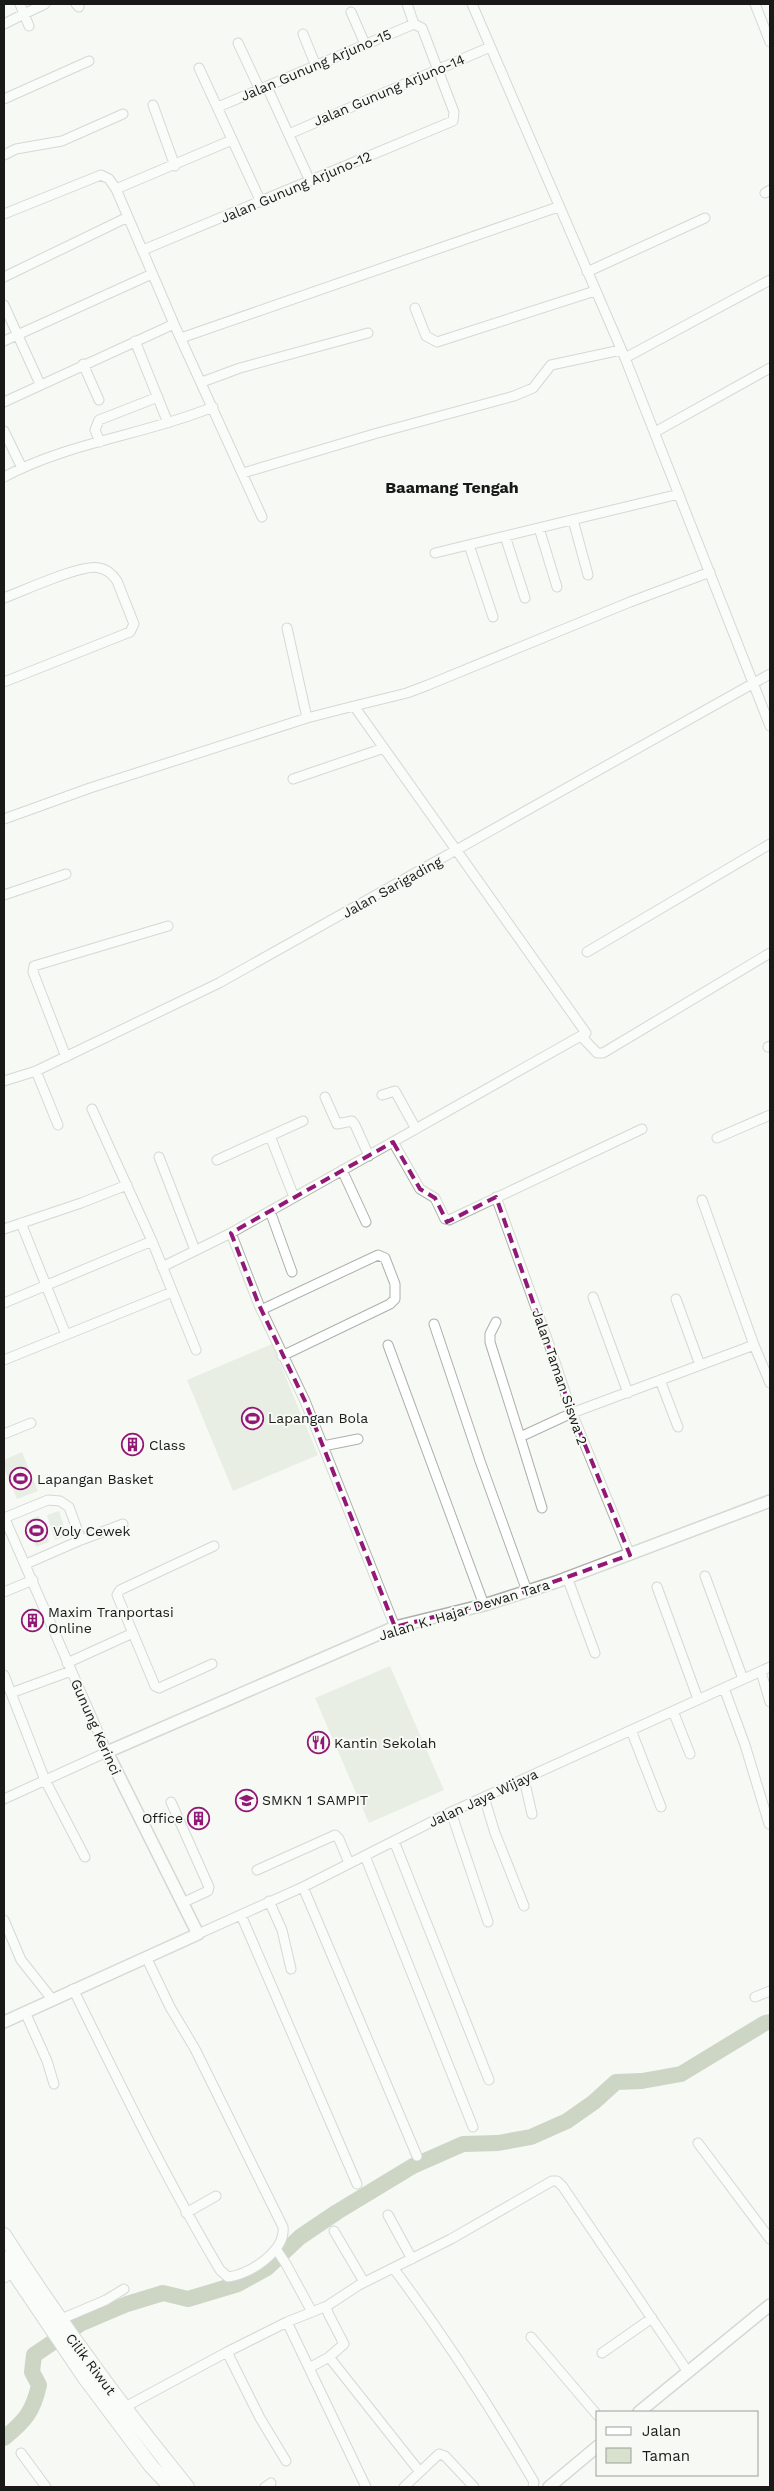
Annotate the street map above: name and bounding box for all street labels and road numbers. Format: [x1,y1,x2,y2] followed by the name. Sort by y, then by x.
[238,26,394,104] street label: Jalan Gunung Arjuno-15
[311,51,467,129] street label: Jalan Gunung Arjuno-14
[218,148,374,226] street label: Jalan Gunung Arjuno-12
[339,853,445,921] street label: Jalan Sarigading
[529,1307,591,1447] street label: Jalan Taman Siswa 2
[377,1576,551,1644] street label: Jalan K. Hajar Dewan Tara
[68,1677,124,1777] street label: Gunung Kerinci
[426,1766,540,1830] street label: Jalan Jaya Wijaya
[63,2330,119,2398] street label: Cilik Riwut

